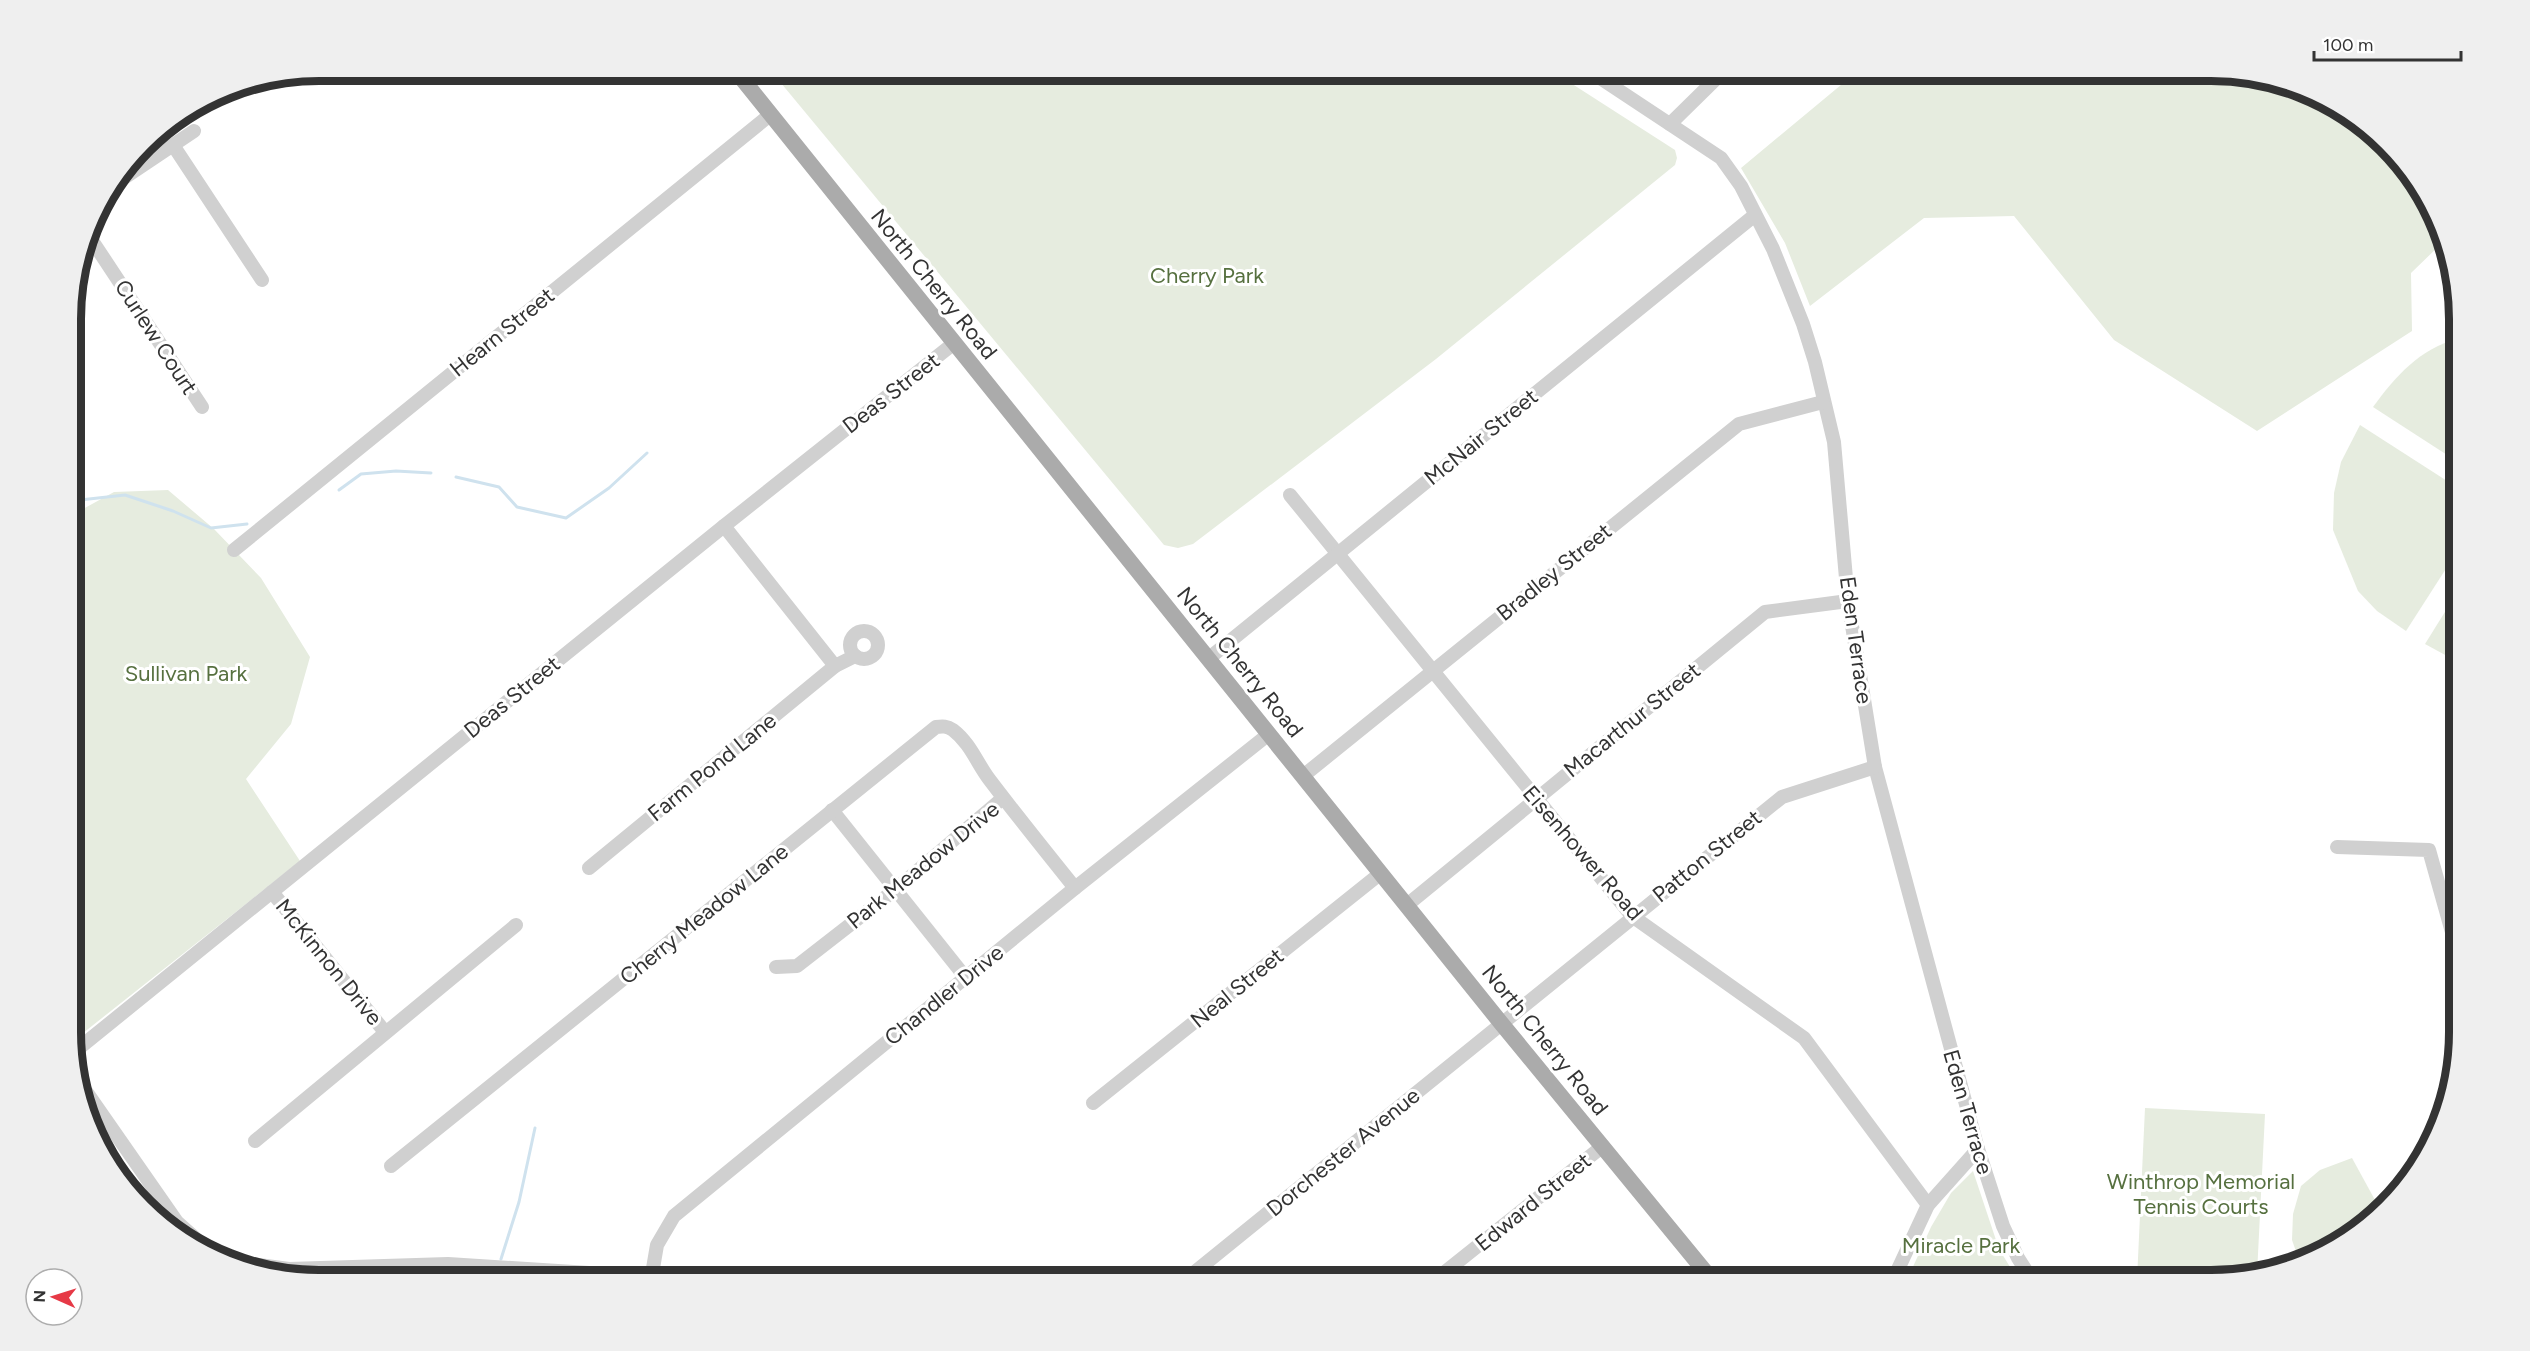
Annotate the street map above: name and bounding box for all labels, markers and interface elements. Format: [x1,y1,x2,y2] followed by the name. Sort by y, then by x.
[2314,24,2461,62] scale bar
[2323,34,2373,56] text: 100 m
[865,203,1003,365] street label: North Cherry Road
[1150,262,1264,289] park label: Cherry Park
[109,275,203,399] street label: Curlew Court
[444,282,560,382] street label: Hearn Street
[837,347,945,439] street label: Deas Street
[1419,383,1543,491] street label: McNair Street
[1491,517,1617,627] street label: Bradley Street
[1834,575,1878,705] street label: Eden Terrace
[1171,581,1309,743] street label: North Cherry Road
[459,650,565,744] street label: Deas Street
[1558,657,1706,783] street label: Macarthur Street
[125,660,248,687] park label: Sullivan Park
[642,707,782,827] street label: Farm Pond Lane
[1517,780,1649,926] street label: Eisenhower Road
[841,795,1005,935] street label: Park Meadow Drive
[1647,804,1767,908] street label: Patton Street
[614,838,794,990] street label: Cherry Meadow Lane
[270,893,388,1031] street label: McKinnon Drive
[879,939,1009,1051] street label: Chandler Drive
[1185,942,1289,1034] street label: Neal Street
[1476,959,1614,1121] street label: North Cherry Road
[1937,1047,1999,1177] street label: Eden Terrace
[1261,1082,1425,1222] street label: Dorchester Avenue
[1470,1147,1596,1257] street label: Edward Street
[2107,1168,2295,1220] park label: Winthrop Memorial Tennis Courts
[1902,1232,2021,1259] park label: Miracle Park
[24,1267,84,1327] north arrow
[30,1290,49,1303] text: N

